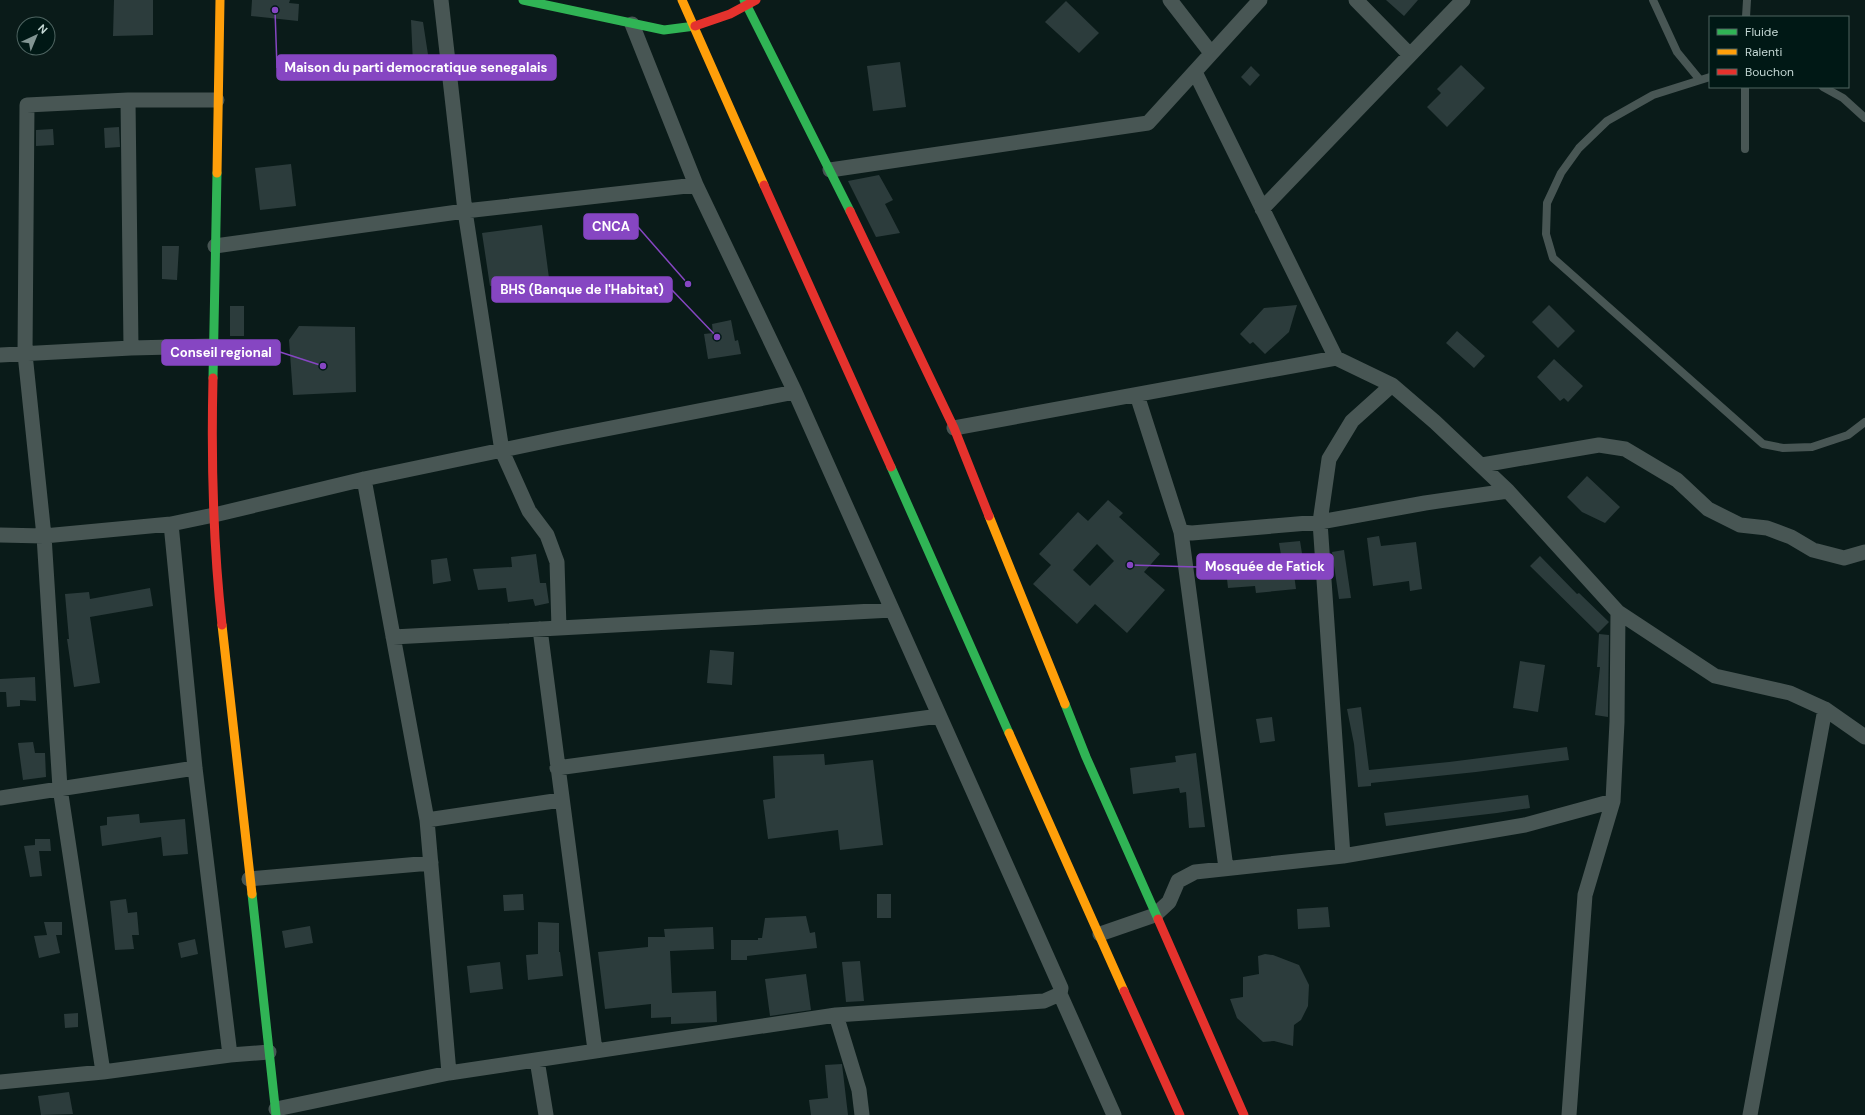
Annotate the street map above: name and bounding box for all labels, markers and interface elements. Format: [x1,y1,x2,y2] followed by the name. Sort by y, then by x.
[16,16,56,56] north arrow
[1709,16,1849,88] legend
[35,21,51,37] text: N
[1745,24,1778,40] text: Fluide
[1745,44,1783,60] text: Ralenti
[277,55,556,80] callout: Maison du parti democratique senegalais
[284,59,548,76] text: Maison du parti democratique senegalais
[1745,64,1794,80] text: Bouchon
[584,214,638,239] callout: CNCA
[592,218,630,235] text: CNCA
[492,277,672,302] callout: BHS (Banque de l'Habitat)
[500,281,664,298] text: BHS (Banque de l'Habitat)
[162,340,280,365] callout: Conseil regional
[170,344,272,361] text: Conseil regional
[1197,554,1333,579] callout: Mosquée de Fatick
[1205,558,1325,575] text: Mosquée de Fatick

